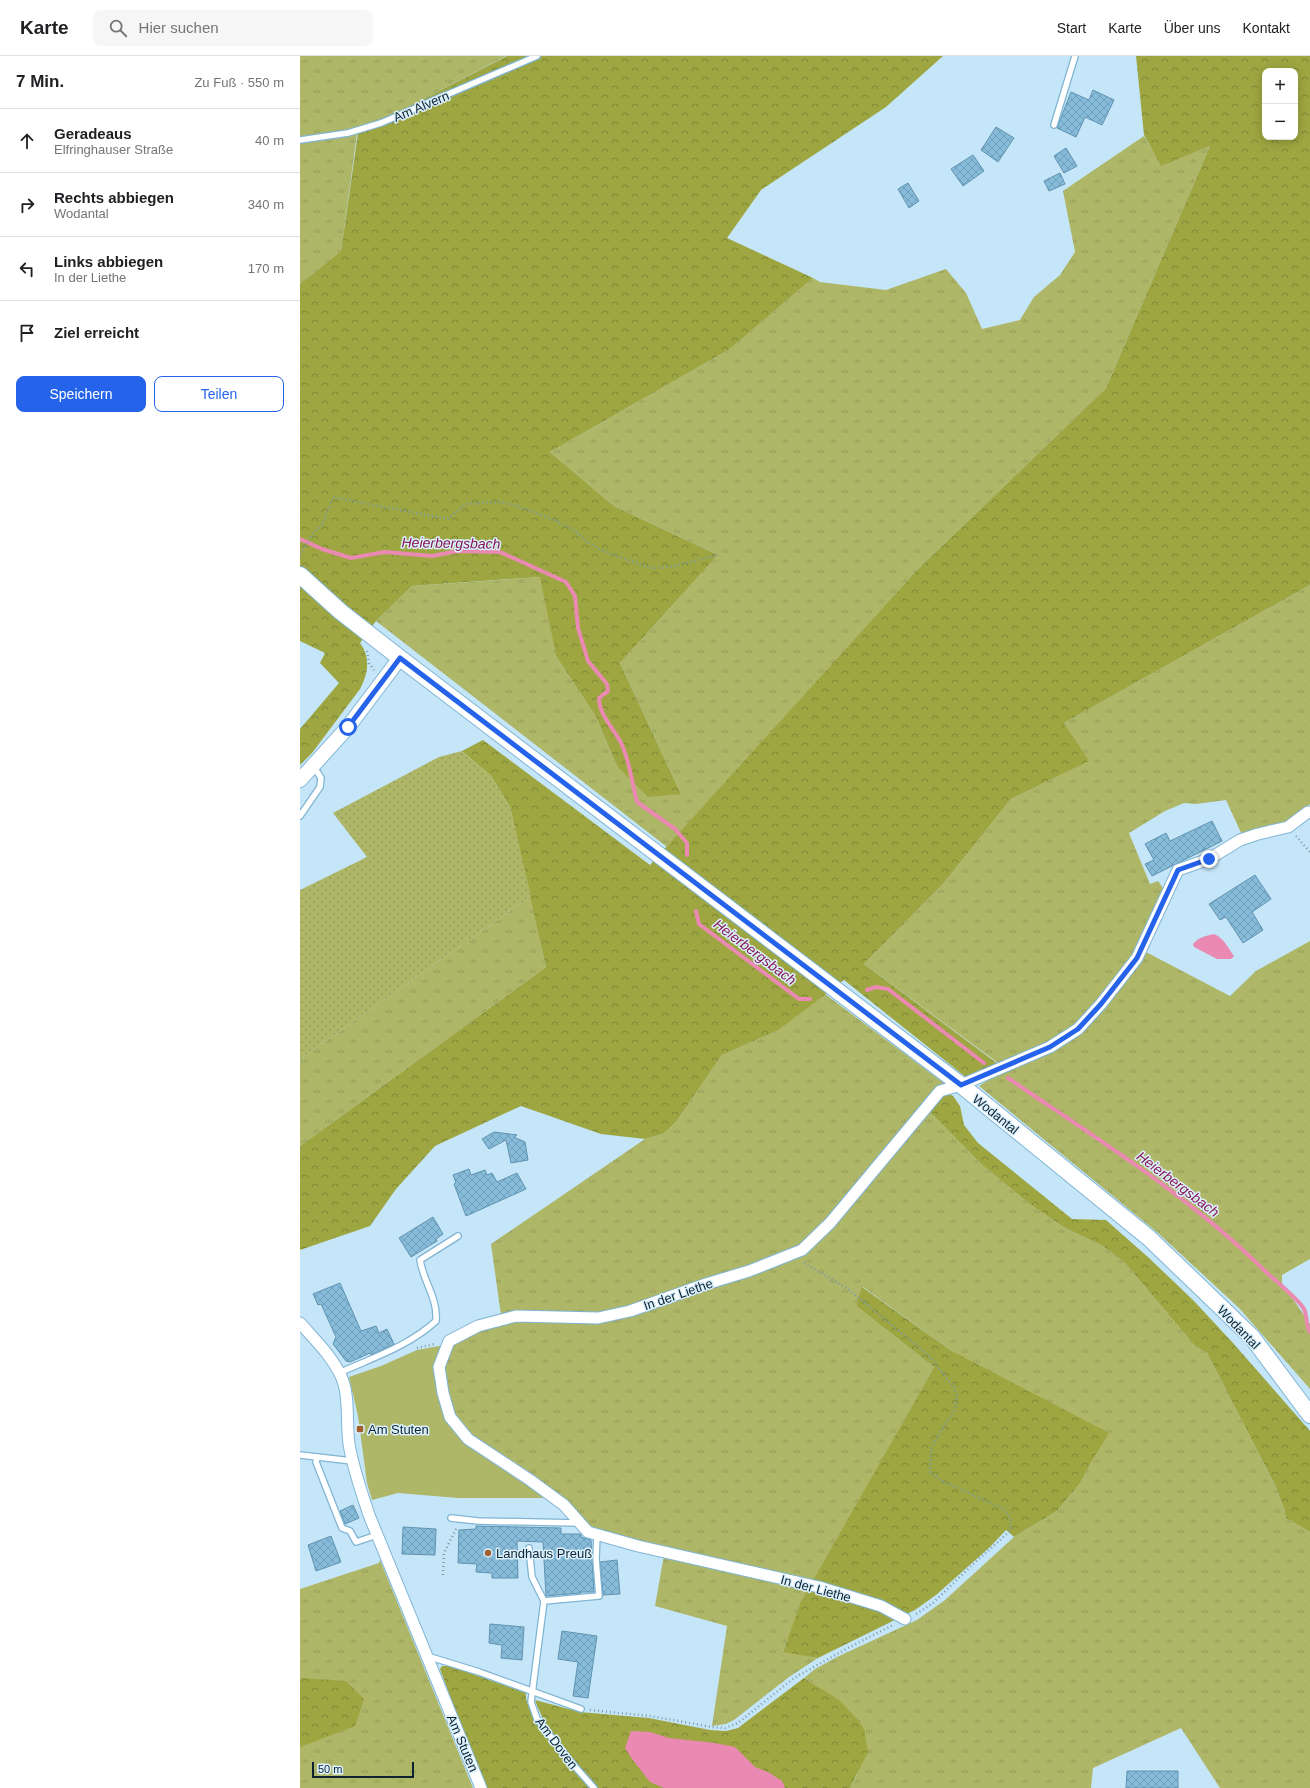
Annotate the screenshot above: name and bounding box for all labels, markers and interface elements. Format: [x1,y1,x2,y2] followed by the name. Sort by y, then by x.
[93,10,373,46] search box
[20,17,69,38] text: Karte
[107,17,129,39] icon: search
[139,19,219,36] text: Hier suchen
[1057,20,1086,36] text: Start
[1108,20,1142,36] text: Karte
[1164,20,1221,36] text: Über uns
[1243,20,1290,36] text: Kontakt
[1262,68,1298,140] map controls
[1262,68,1298,104] button: +
[16,72,64,91] text: 7 Min.
[194,75,284,90] text: Zu Fuß · 550 m
[391,88,451,125] street label: Am Alvern
[1262,104,1298,140] button: −
[54,125,132,142] text: Geradeaus
[16,130,38,152] icon: ahead
[255,133,284,148] text: 40 m
[54,142,173,157] text: Elfringhauser Straße
[54,189,174,206] text: Rechts abbiegen
[16,194,38,216] icon: right
[248,197,284,212] text: 340 m
[54,206,109,221] text: Wodantal
[54,253,163,270] text: Links abbiegen
[16,258,38,280] icon: left
[248,261,284,276] text: 170 m
[54,270,126,285] text: In der Liethe
[16,322,38,344] icon: arrive
[54,324,139,341] text: Ziel erreicht
[16,376,146,412] button: Speichern
[154,376,284,412] button: Teilen
[401,534,501,552] water label: Heierbergsbach
[339,718,357,736] route start
[1200,850,1218,868] route end
[711,916,799,988] water label: Heierbergsbach
[970,1091,1022,1137] street label: Wodantal
[1134,1148,1222,1220] water label: Heierbergsbach
[642,1276,715,1313] street label: In der Liethe
[1214,1302,1263,1352] street label: Wodantal
[368,1422,429,1437] place label: Am Stuten
[355,1424,365,1434] marker: Am Stuten
[496,1546,592,1561] place label: Landhaus Preuß
[483,1548,493,1558] marker: Landhaus Preuß
[779,1572,853,1605] street label: In der Liethe
[444,1712,481,1774] street label: Am Stuten
[532,1715,581,1772] street label: Am Doven
[312,1760,414,1779] scale bar
[318,1763,342,1775] text: 50 m

